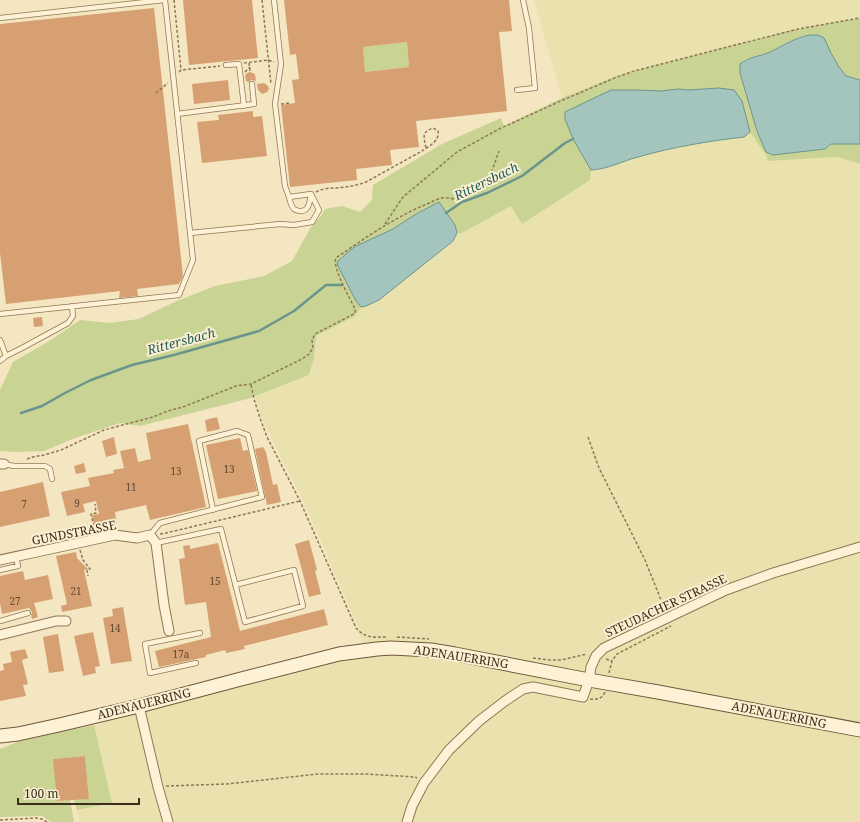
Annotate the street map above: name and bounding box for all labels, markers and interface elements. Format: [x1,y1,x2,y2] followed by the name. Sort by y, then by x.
[450,158,521,205] water label: Rittersbach
[144,323,217,359] water label: Rittersbach
[223,462,235,476] house number: 13
[170,464,182,478] house number: 13
[125,480,137,494] house number: 11
[74,496,80,510] house number: 9
[21,497,27,511] house number: 7
[30,516,118,549] street label: GUNDSTRASSE
[602,570,729,641] street label: STEUDACHER STRASSE
[209,574,221,588] house number: 15
[70,584,82,598] house number: 21
[9,594,21,608] house number: 27
[109,621,121,635] house number: 14
[412,641,510,672] street label: ADENAUERRING
[173,647,190,661] house number: 17a
[95,684,193,723] street label: ADENAUERRING
[730,697,828,732] street label: ADENAUERRING
[18,780,139,806] scale bar
[24,785,59,802] text: 100 m

